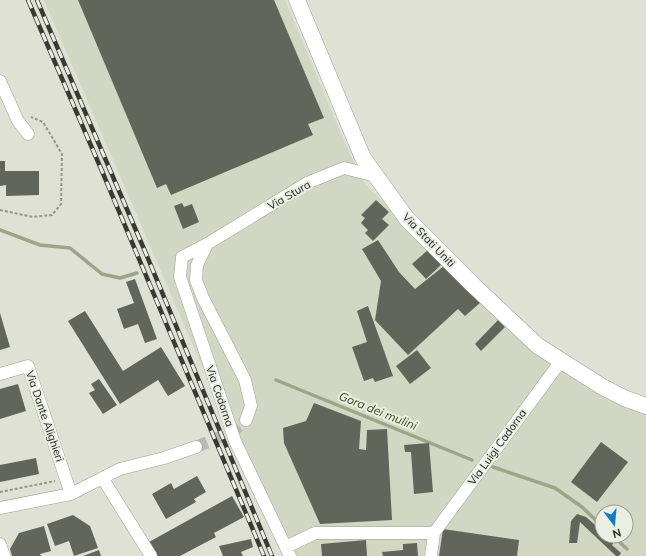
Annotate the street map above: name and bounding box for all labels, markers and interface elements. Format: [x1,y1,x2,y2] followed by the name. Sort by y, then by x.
[265,177,313,213] street label: Via Stura
[400,210,458,270] street label: Via Stati Uniti
[203,364,237,428] street label: Via Cadorna
[23,369,67,463] street label: Via Dante Alighieri
[337,388,420,433] water label: Gora dei mulini
[465,406,529,488] street label: Via Luigi Cadorna
[594,504,634,544] north arrow
[611,526,623,541] text: N

